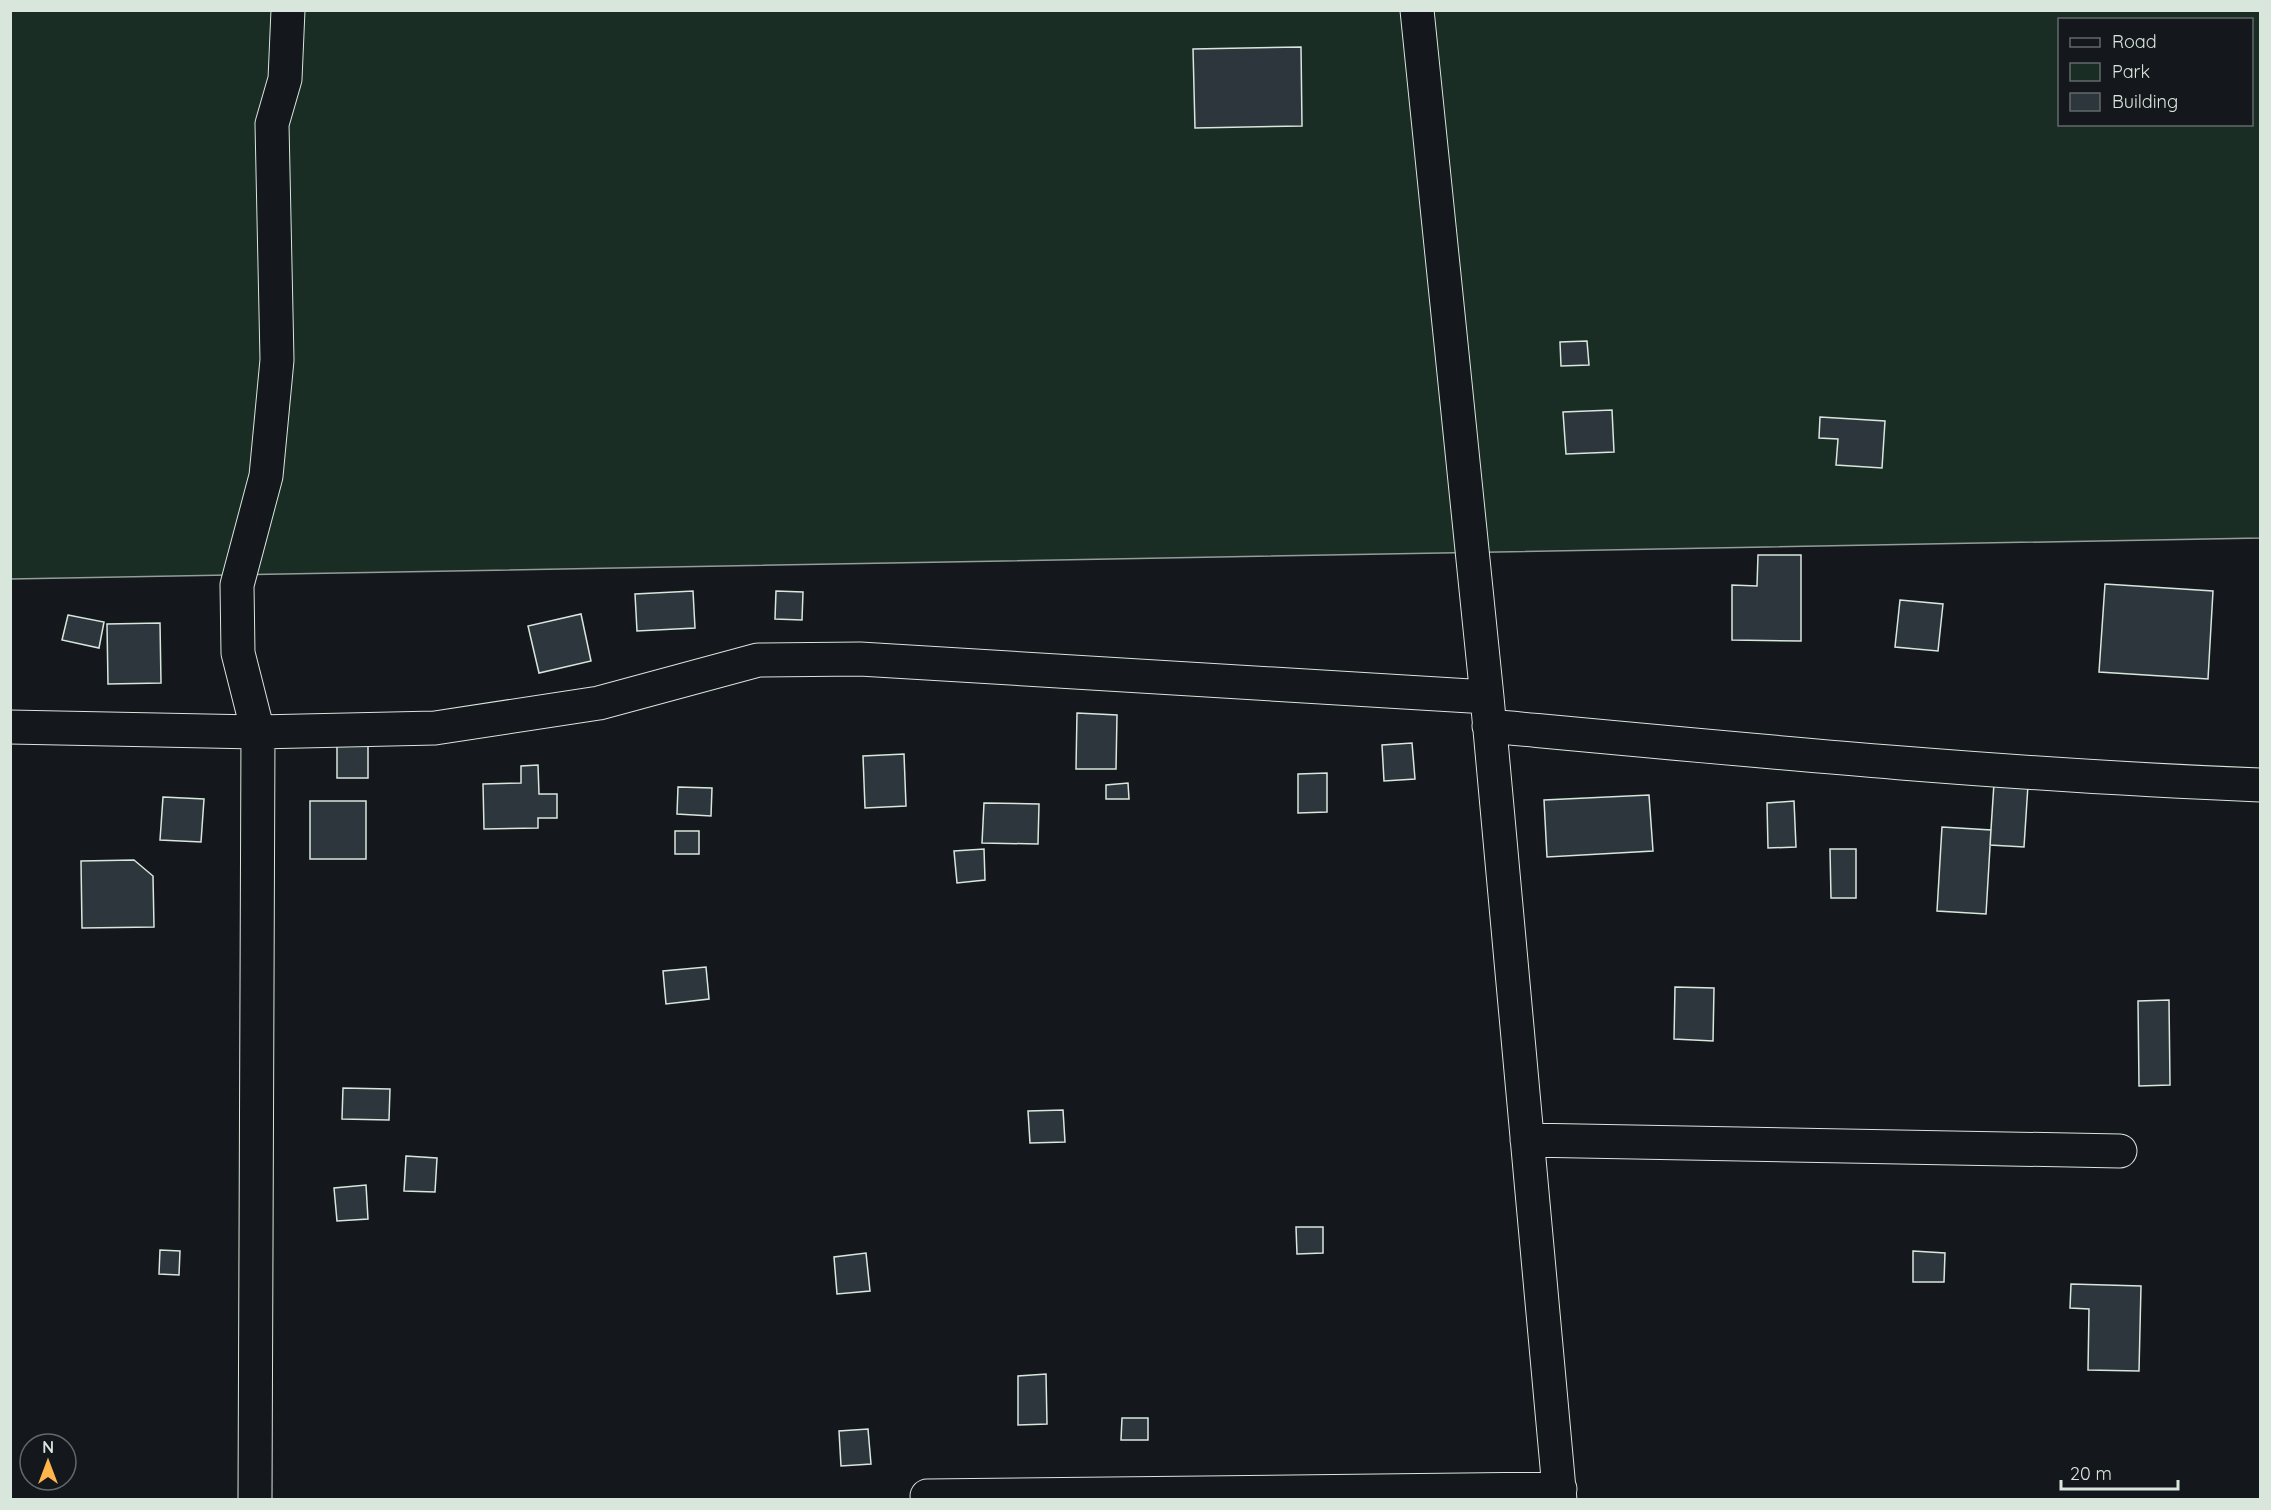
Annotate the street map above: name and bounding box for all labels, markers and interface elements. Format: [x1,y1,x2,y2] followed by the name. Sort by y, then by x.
[2058,18,2253,126] legend
[2112,30,2157,53] text: Road
[2112,60,2150,83] text: Park
[2112,90,2178,113] text: Building
[18,1432,78,1492] north arrow
[42,1437,54,1457] text: N
[2061,1453,2178,1491] scale bar
[2070,1462,2112,1485] text: 20 m

